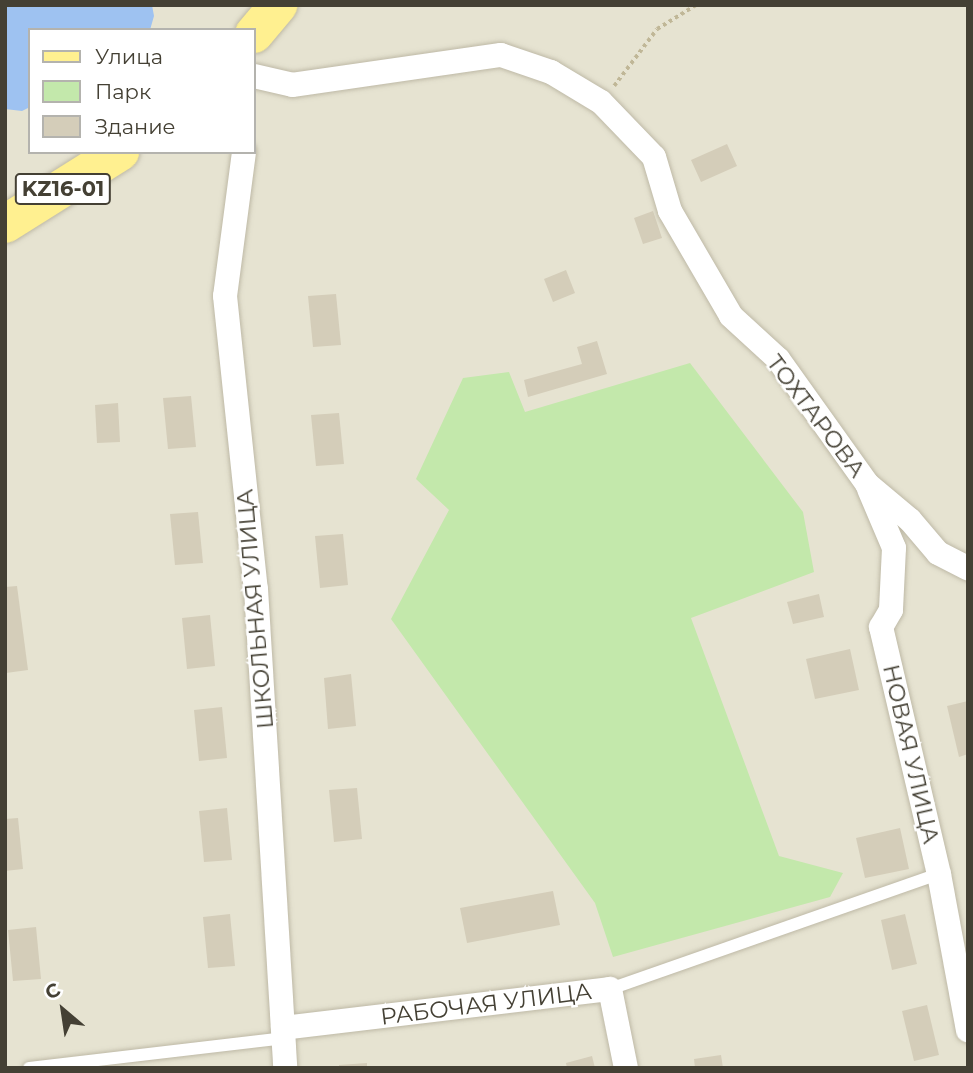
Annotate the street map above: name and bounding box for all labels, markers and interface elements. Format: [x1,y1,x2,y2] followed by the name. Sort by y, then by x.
[28,28,256,154] legend
[95,44,163,69] text: Улица
[95,79,151,104] text: Парк
[95,114,176,139] text: Здание
[14,172,112,206] road number: KZ16-01
[761,349,871,483] street label: ТОХТАРОВА
[231,488,279,730] street label: ШКОЛЬНАЯ УЛИЦА
[877,662,945,846] street label: НОВАЯ УЛИЦА
[28,975,98,1045] north arrow
[379,977,593,1031] street label: РАБОЧАЯ УЛИЦА
[41,978,64,1005] text: С

